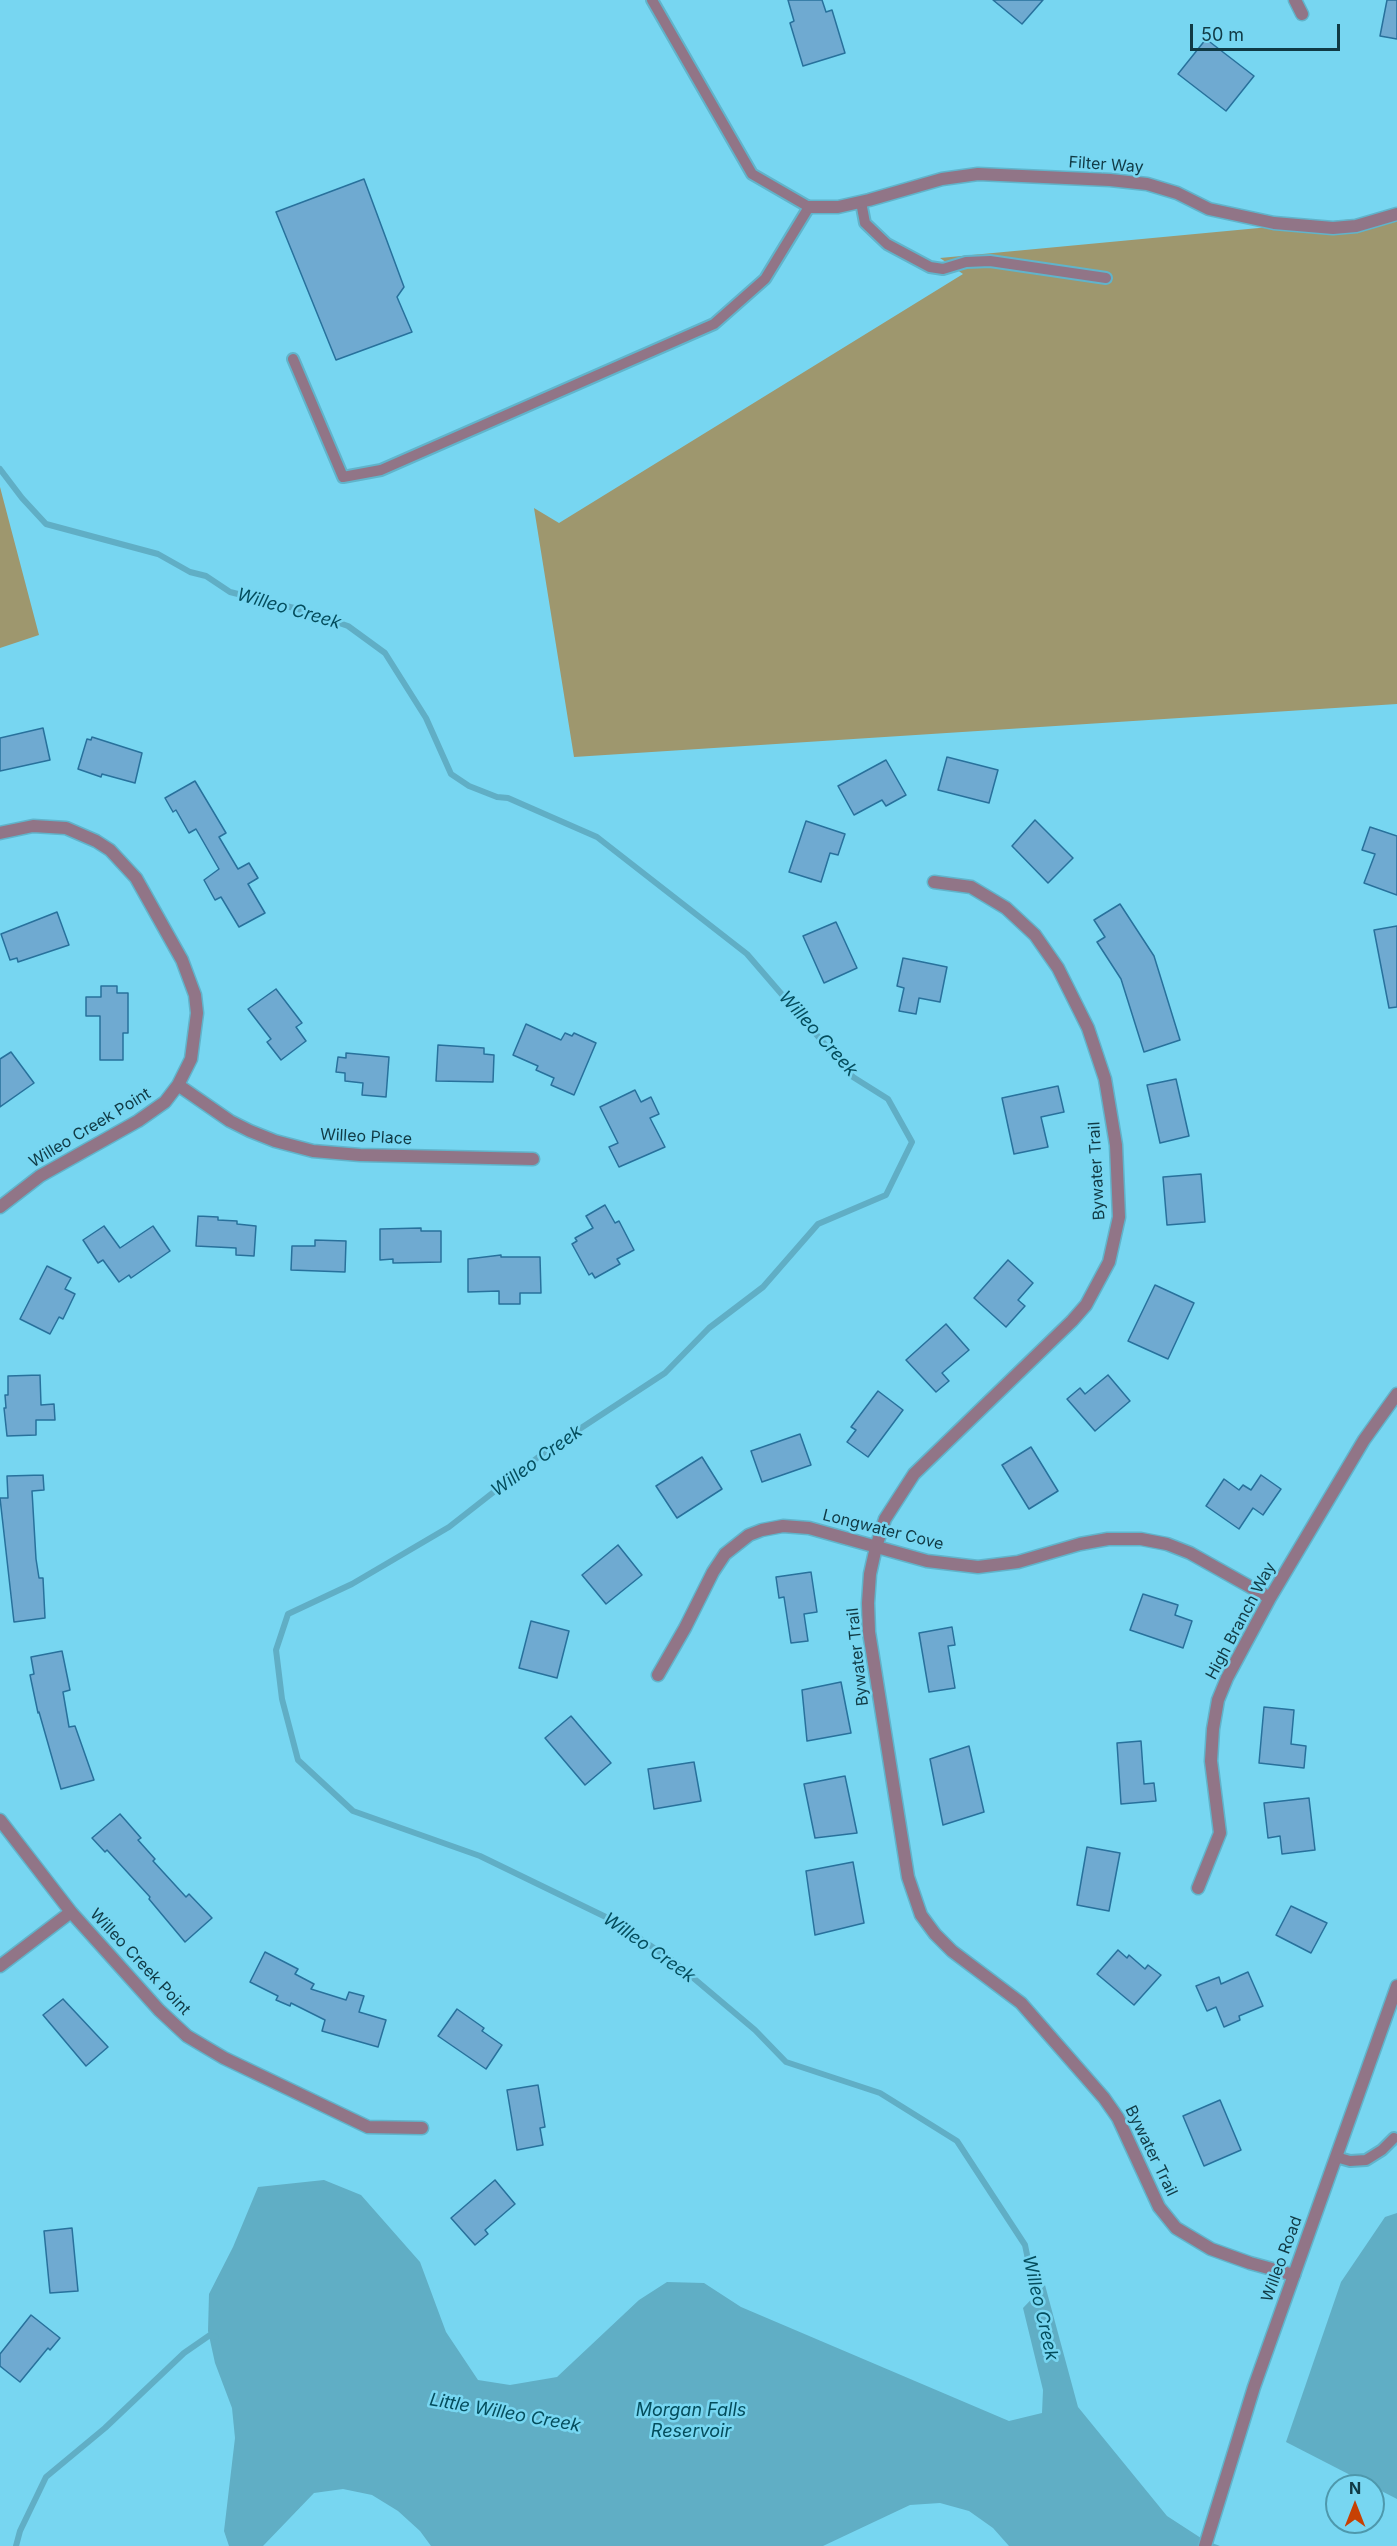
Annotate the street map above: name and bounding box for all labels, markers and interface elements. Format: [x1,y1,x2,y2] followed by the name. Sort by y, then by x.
[1193,12,1343,50] scale bar
[1201,24,1244,45] text: 50 m
[1068,153,1144,177] street label: Filter Way
[234,584,344,634] water label: Willeo Creek
[774,987,862,1081] water label: Willeo Creek
[26,1084,154,1172] street label: Willeo Creek Point
[1085,1121,1109,1221] street label: Bywater Trail
[319,1125,413,1149] street label: Willeo Place
[487,1421,587,1501] water label: Willeo Creek
[821,1506,945,1554] street label: Longwater Cove
[1202,1559,1280,1683] street label: High Branch Way
[843,1607,873,1707] street label: Bywater Trail
[86,1905,194,2019] street label: Willeo Creek Point
[599,1908,699,1988] water label: Willeo Creek
[1121,2102,1181,2200] street label: Bywater Trail
[1258,2214,1306,2304] street label: Willeo Road
[1017,2253,1063,2363] water label: Willeo Creek
[428,2389,582,2437] water label: Little Willeo Creek
[636,2400,746,2442] water label: Morgan Falls Reservoir
[1325,2474,1385,2534] north arrow
[1349,2478,1361,2498] text: N

